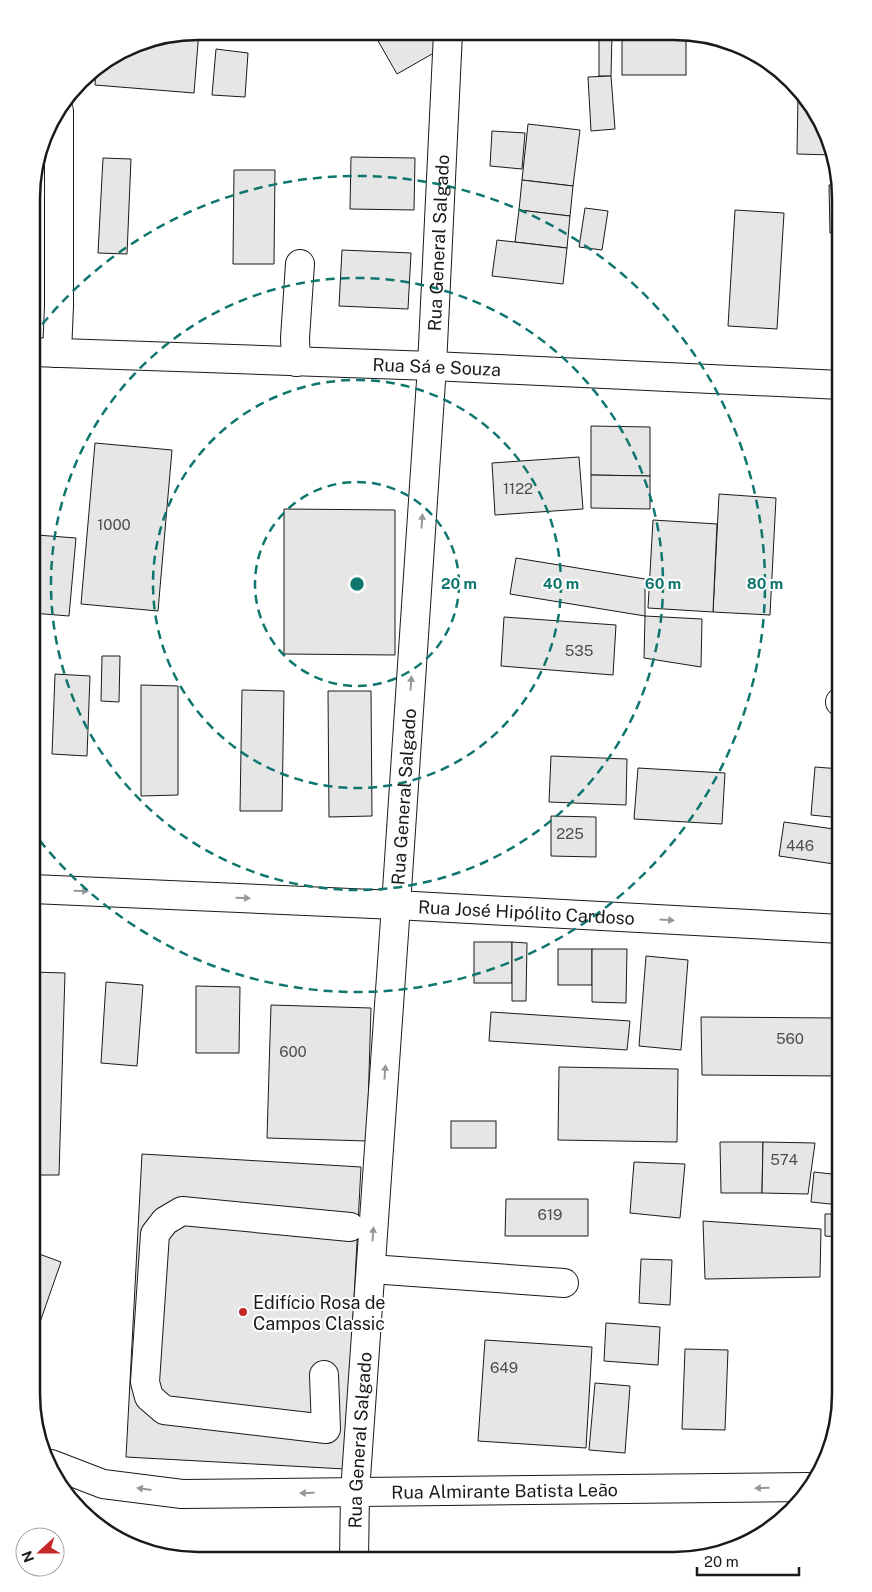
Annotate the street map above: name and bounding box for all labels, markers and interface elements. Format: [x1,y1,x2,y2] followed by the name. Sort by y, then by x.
[423,154,453,332] street label: Rua General Salgado
[372,353,502,380] street label: Rua Sá e Souza
[503,480,533,497] house number: 1122
[418,512,426,528] one-way arrow
[97,516,131,533] house number: 1000
[348,575,366,593] centre of rings
[441,575,477,592] text: 20 m
[543,575,579,592] text: 40 m
[645,575,681,592] text: 60 m
[747,575,783,592] text: 80 m
[565,642,593,659] house number: 535
[408,675,416,691] one-way arrow
[387,708,420,886] street label: Rua General Salgado
[556,825,584,842] house number: 225
[786,837,814,854] house number: 446
[73,887,89,895] one-way arrow
[235,894,251,902] one-way arrow
[417,896,635,928] street label: Rua José Hipólito Cardoso
[660,916,676,924] one-way arrow
[776,1030,804,1047] house number: 560
[279,1043,307,1060] house number: 600
[381,1064,389,1080] one-way arrow
[770,1151,798,1168] house number: 574
[538,1206,562,1223] house number: 619
[370,1226,378,1242] one-way arrow
[253,1292,386,1334] place label: Edifício Rosa de Campos Classic
[237,1306,249,1318] marker: Edifício Rosa de Campos Classic
[344,1351,375,1529] street label: Rua General Salgado
[490,1359,518,1376] house number: 649
[391,1479,618,1502] street label: Rua Almirante Batista Leão
[754,1484,770,1492] one-way arrow
[136,1485,152,1493] one-way arrow
[298,1489,314,1497] one-way arrow
[15,1527,65,1577] north arrow
[697,1544,800,1576] scale bar
[18,1549,37,1565] text: N
[704,1553,739,1570] text: 20 m

